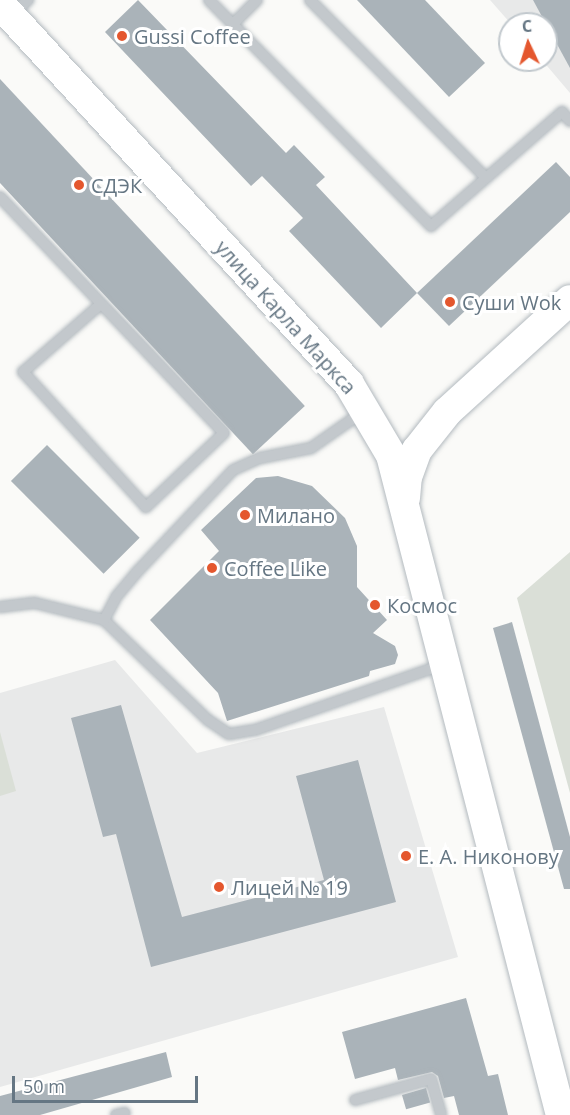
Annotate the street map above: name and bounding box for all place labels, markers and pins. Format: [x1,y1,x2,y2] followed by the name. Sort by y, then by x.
[134,24,251,48] place label: Gussi Coffee
[115,29,129,43] marker: Gussi Coffee
[91,173,142,197] place label: СДЭК
[72,178,86,192] marker: СДЭК
[462,290,561,314] place label: Суши Wok
[443,295,457,309] marker: Суши Wok
[257,503,335,527] place label: Милано
[238,508,252,522] marker: Милано
[224,556,327,580] place label: Coffee Like
[205,561,219,575] marker: Coffee Like
[387,593,457,617] place label: Космос
[368,598,382,612] marker: Космос
[418,844,559,868] place label: Е. А. Никонову
[399,849,413,863] marker: Е. А. Никонову
[231,875,348,899] place label: Лицей № 19
[212,880,226,894] marker: Лицей № 19

